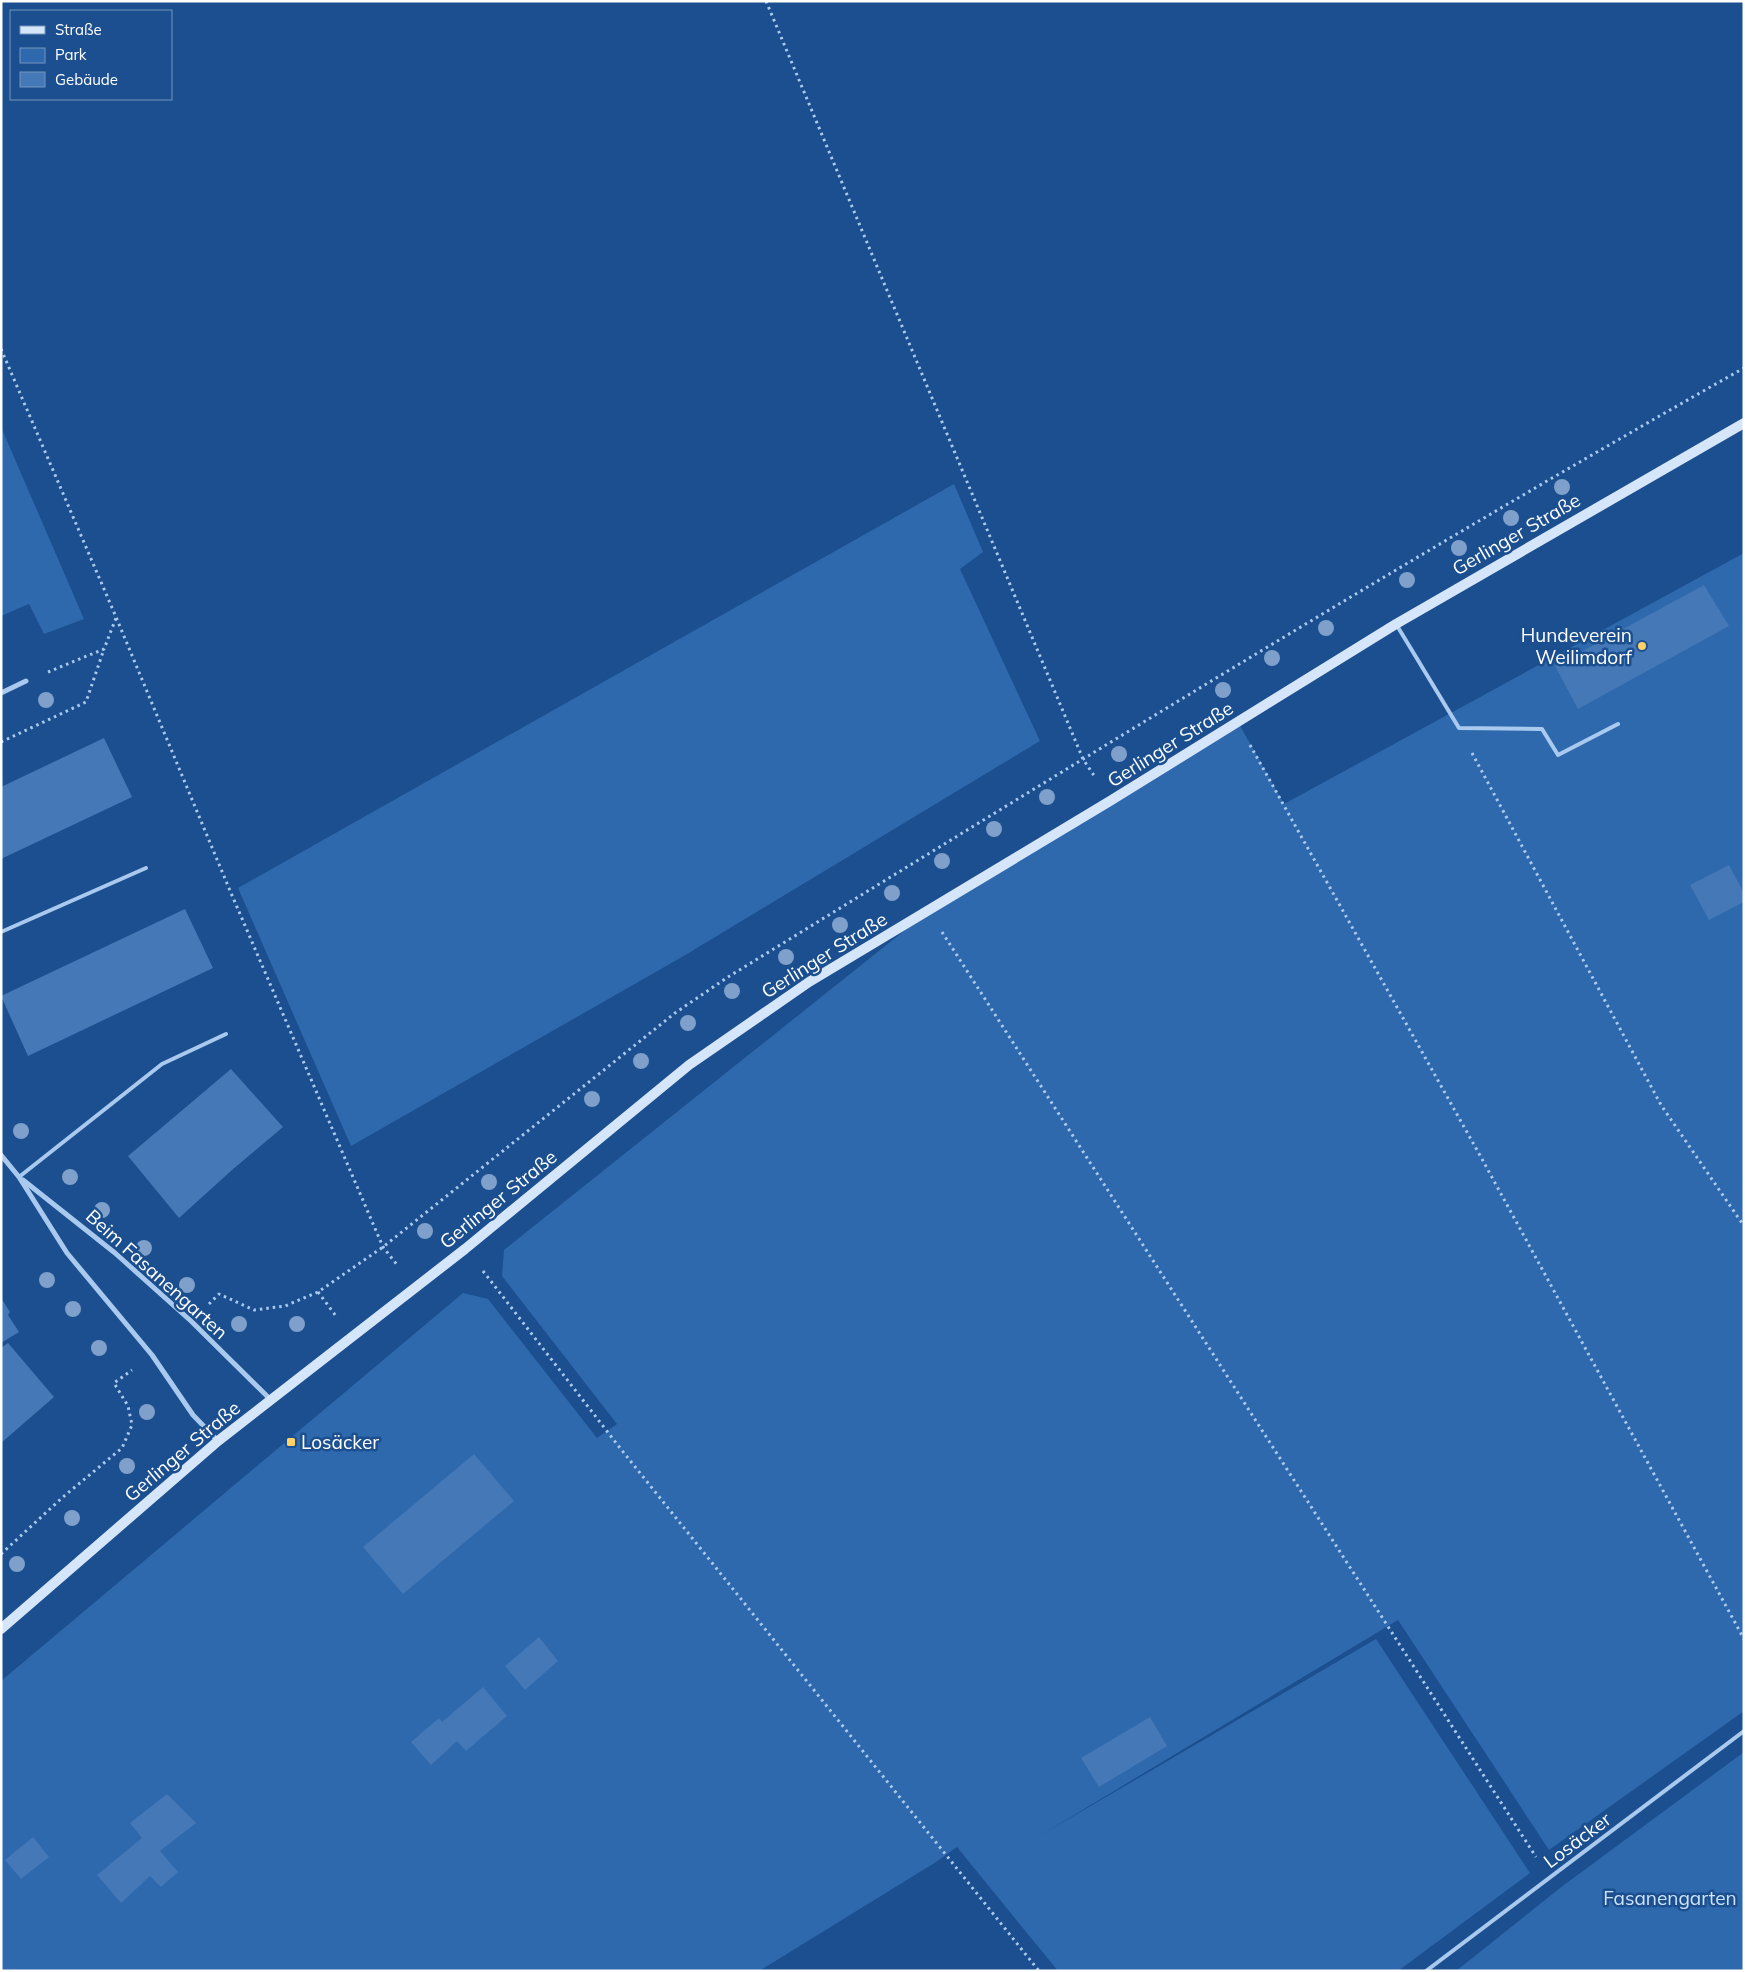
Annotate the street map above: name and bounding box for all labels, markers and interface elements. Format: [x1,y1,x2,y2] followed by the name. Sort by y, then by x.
[10,10,172,100] legend
[55,20,102,39] text: Straße
[55,45,87,64] text: Park
[55,70,118,89] text: Gebäude
[1448,488,1584,580] street label: Gerlinger Straße
[1521,623,1633,669] place label: Hundeverein Weilimdorf
[1636,640,1648,652] marker: Hundeverein Weilimdorf
[1103,696,1237,792] street label: Gerlinger Straße
[757,907,891,1003] street label: Gerlinger Straße
[434,1144,562,1254] street label: Gerlinger Straße
[81,1204,233,1344] street label: Beim Fasanengarten
[119,1396,245,1506] street label: Gerlinger Straße
[301,1430,379,1454] place label: Losäcker
[285,1436,297,1448] marker: Losäcker
[1539,1807,1615,1873] street label: Losäcker
[1603,1886,1737,1910] park label: Fasanengarten

